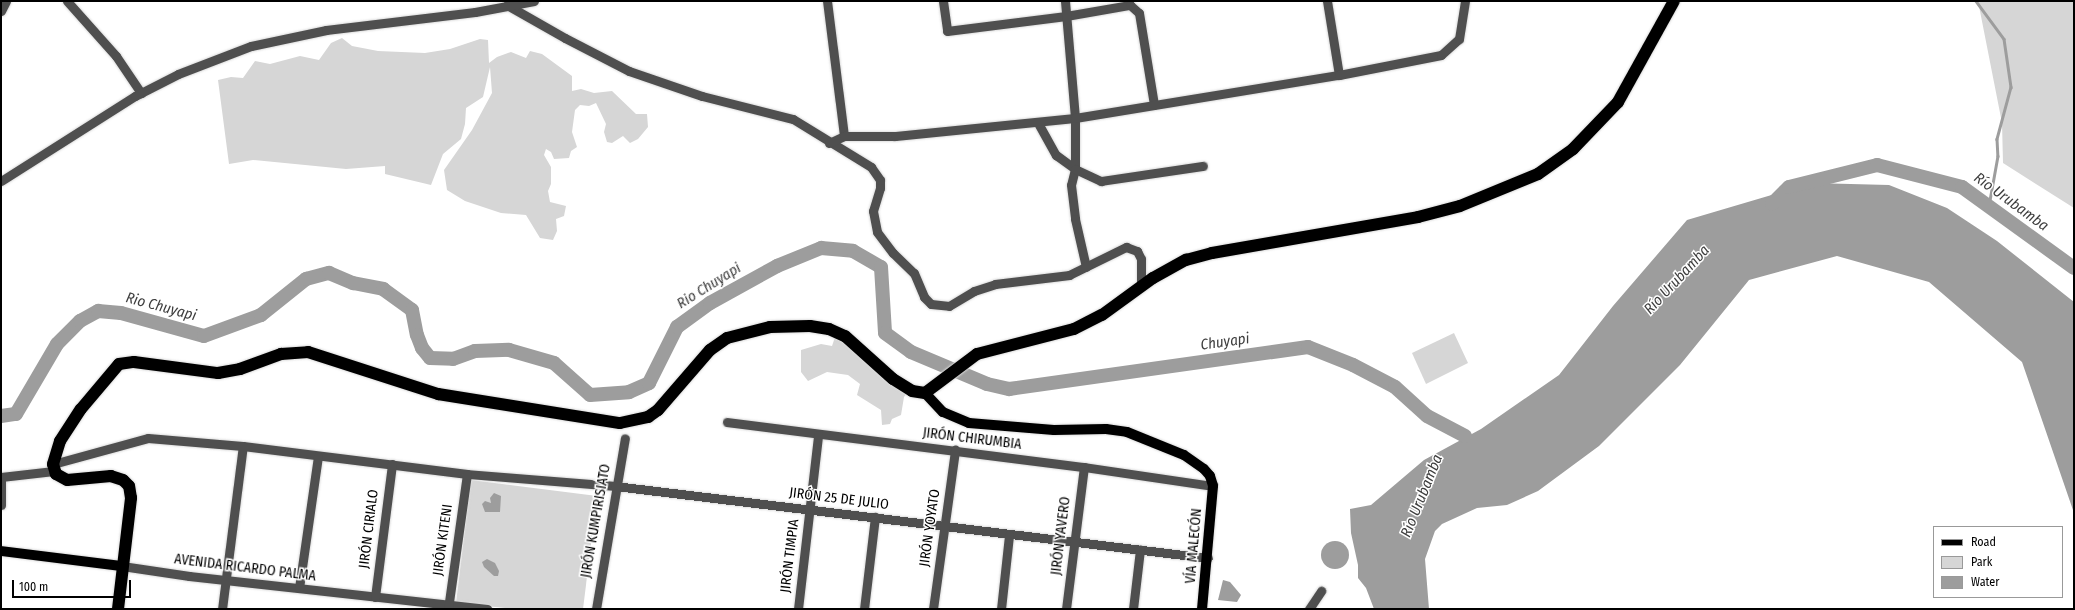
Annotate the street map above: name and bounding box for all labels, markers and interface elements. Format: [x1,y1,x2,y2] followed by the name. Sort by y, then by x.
[1970,169,2052,235] water label: Río Urubamba
[1640,242,1714,318] water label: Río Urubamba
[674,259,744,313] water label: Rio Chuyapi
[124,289,198,325] water label: Rio Chuyapi
[1199,330,1251,354] water label: Chuyapi
[922,425,1022,453] street label: JIRÓN CHIRUMBIA
[1397,452,1447,540] water label: Río Urubamba
[578,463,614,579] street label: JIRÓN KUMPIRISIATO
[788,485,890,513] street label: JIRÓN 25 DE JULIO
[916,488,944,568] street label: JIRÓN YOYATO
[356,489,382,569] street label: JIRÓN CIRIALO
[1048,496,1074,576] street label: JIRÓN YAVERO
[430,503,456,577] street label: JIRÓN KITENI
[1182,508,1206,584] street label: VÍA MALECÓN
[777,518,803,594] street label: JIRÓN TIMPIA
[1933,526,2063,598] legend
[1971,535,1996,549] text: Road
[173,551,317,585] street label: AVENIDA RICARDO PALMA
[1971,555,1992,569] text: Park
[14,572,133,598] scale bar
[1971,575,1999,589] text: Water
[19,580,48,594] text: 100 m

